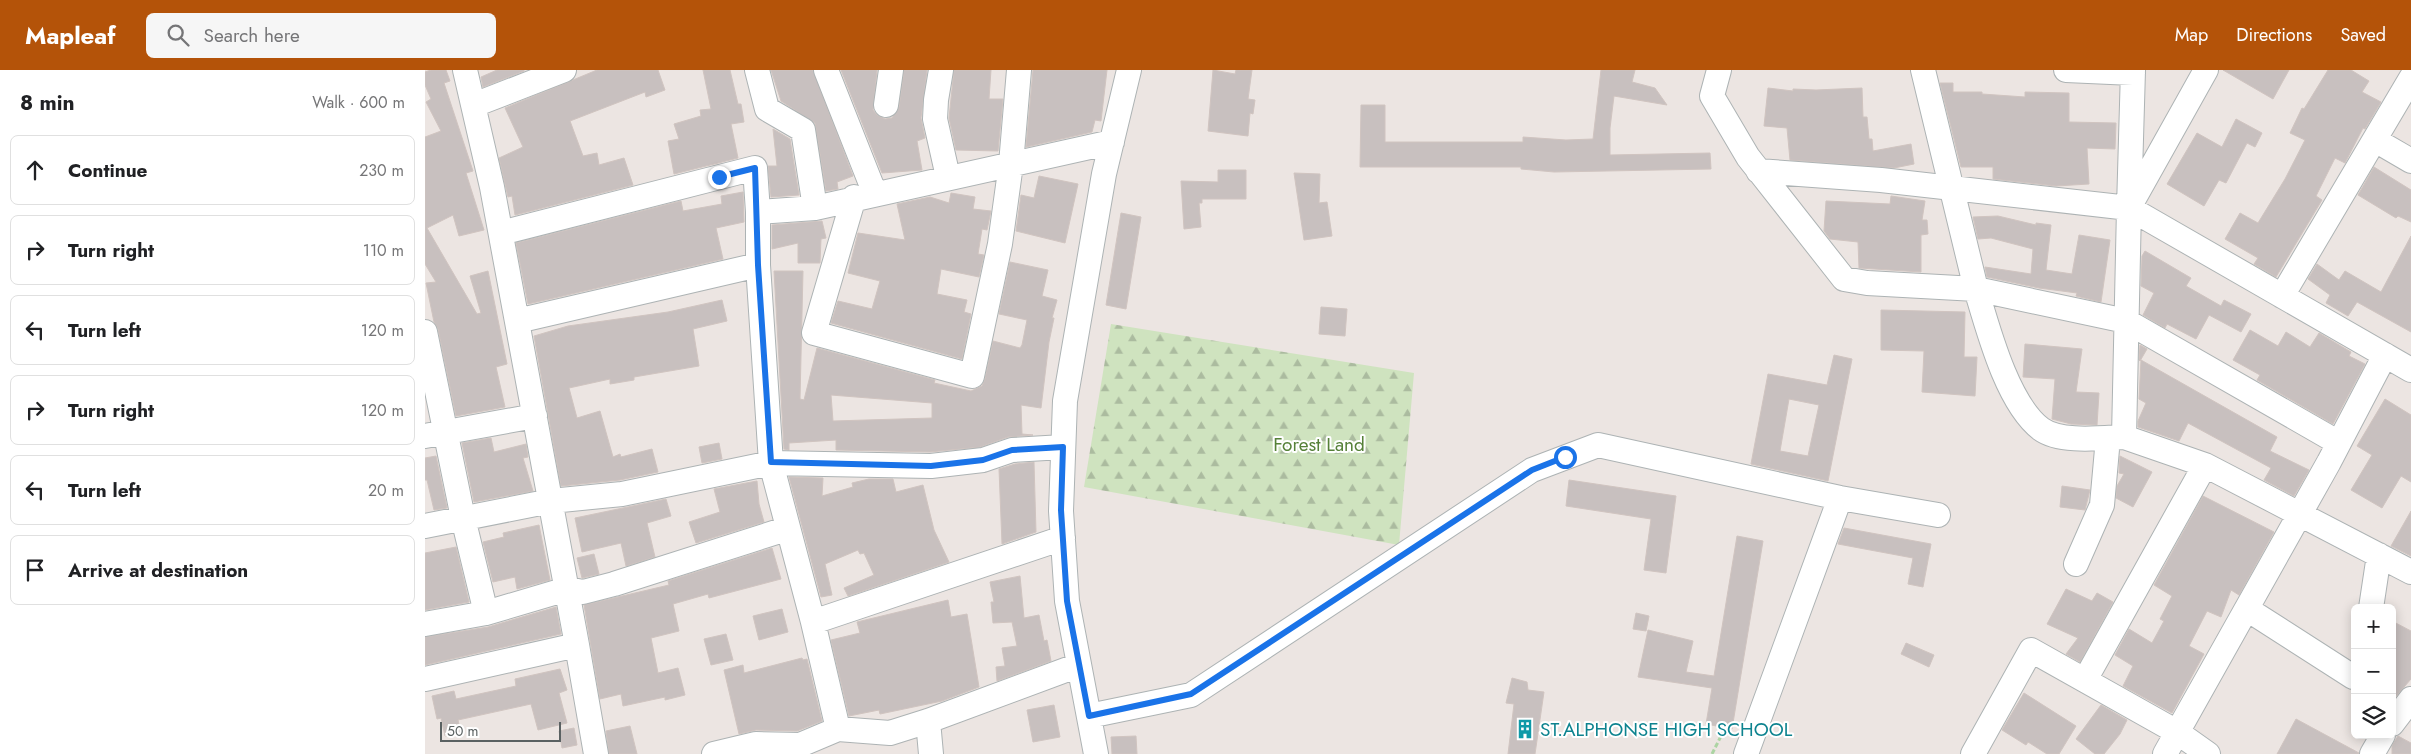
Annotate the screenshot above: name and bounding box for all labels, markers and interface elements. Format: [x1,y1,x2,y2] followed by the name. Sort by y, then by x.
[146,13,496,58] search box
[25,18,116,53] text: Mapleaf
[164,21,192,49] icon: search
[204,22,300,49] text: Search here
[2175,22,2208,48] text: Map
[2236,22,2312,48] text: Directions
[2340,22,2386,48] text: Saved
[20,88,75,118] text: 8 min
[312,91,405,114] text: Walk · 600 m
[21,156,49,184] icon: ahead
[68,157,147,184] text: Continue
[359,159,404,182] text: 230 m
[708,166,731,189] route end
[21,236,49,264] icon: right
[68,237,154,264] text: Turn right
[363,239,404,262] text: 110 m
[21,316,49,344] icon: left
[68,317,141,344] text: Turn left
[361,319,404,342] text: 120 m
[21,396,49,424] icon: right
[68,397,154,424] text: Turn right
[361,399,404,422] text: 120 m
[1273,431,1365,458] park label: Forest Land
[1554,446,1577,469] route start
[21,476,49,504] icon: left
[68,477,141,504] text: Turn left
[368,479,404,502] text: 20 m
[21,556,49,584] icon: arrive
[68,557,248,584] text: Arrive at destination
[2351,604,2396,739] map controls
[2351,604,2396,649] button: +
[2351,649,2396,694] button: −
[2351,694,2396,739] button: layers
[1540,716,1793,743] place label: ST.ALPHONSE HIGH SCHOOL
[1514,718,1536,740] building icon: ST.ALPHONSE HIGH SCHOOL
[440,719,561,742] scale bar
[447,721,478,741] text: 50 m

